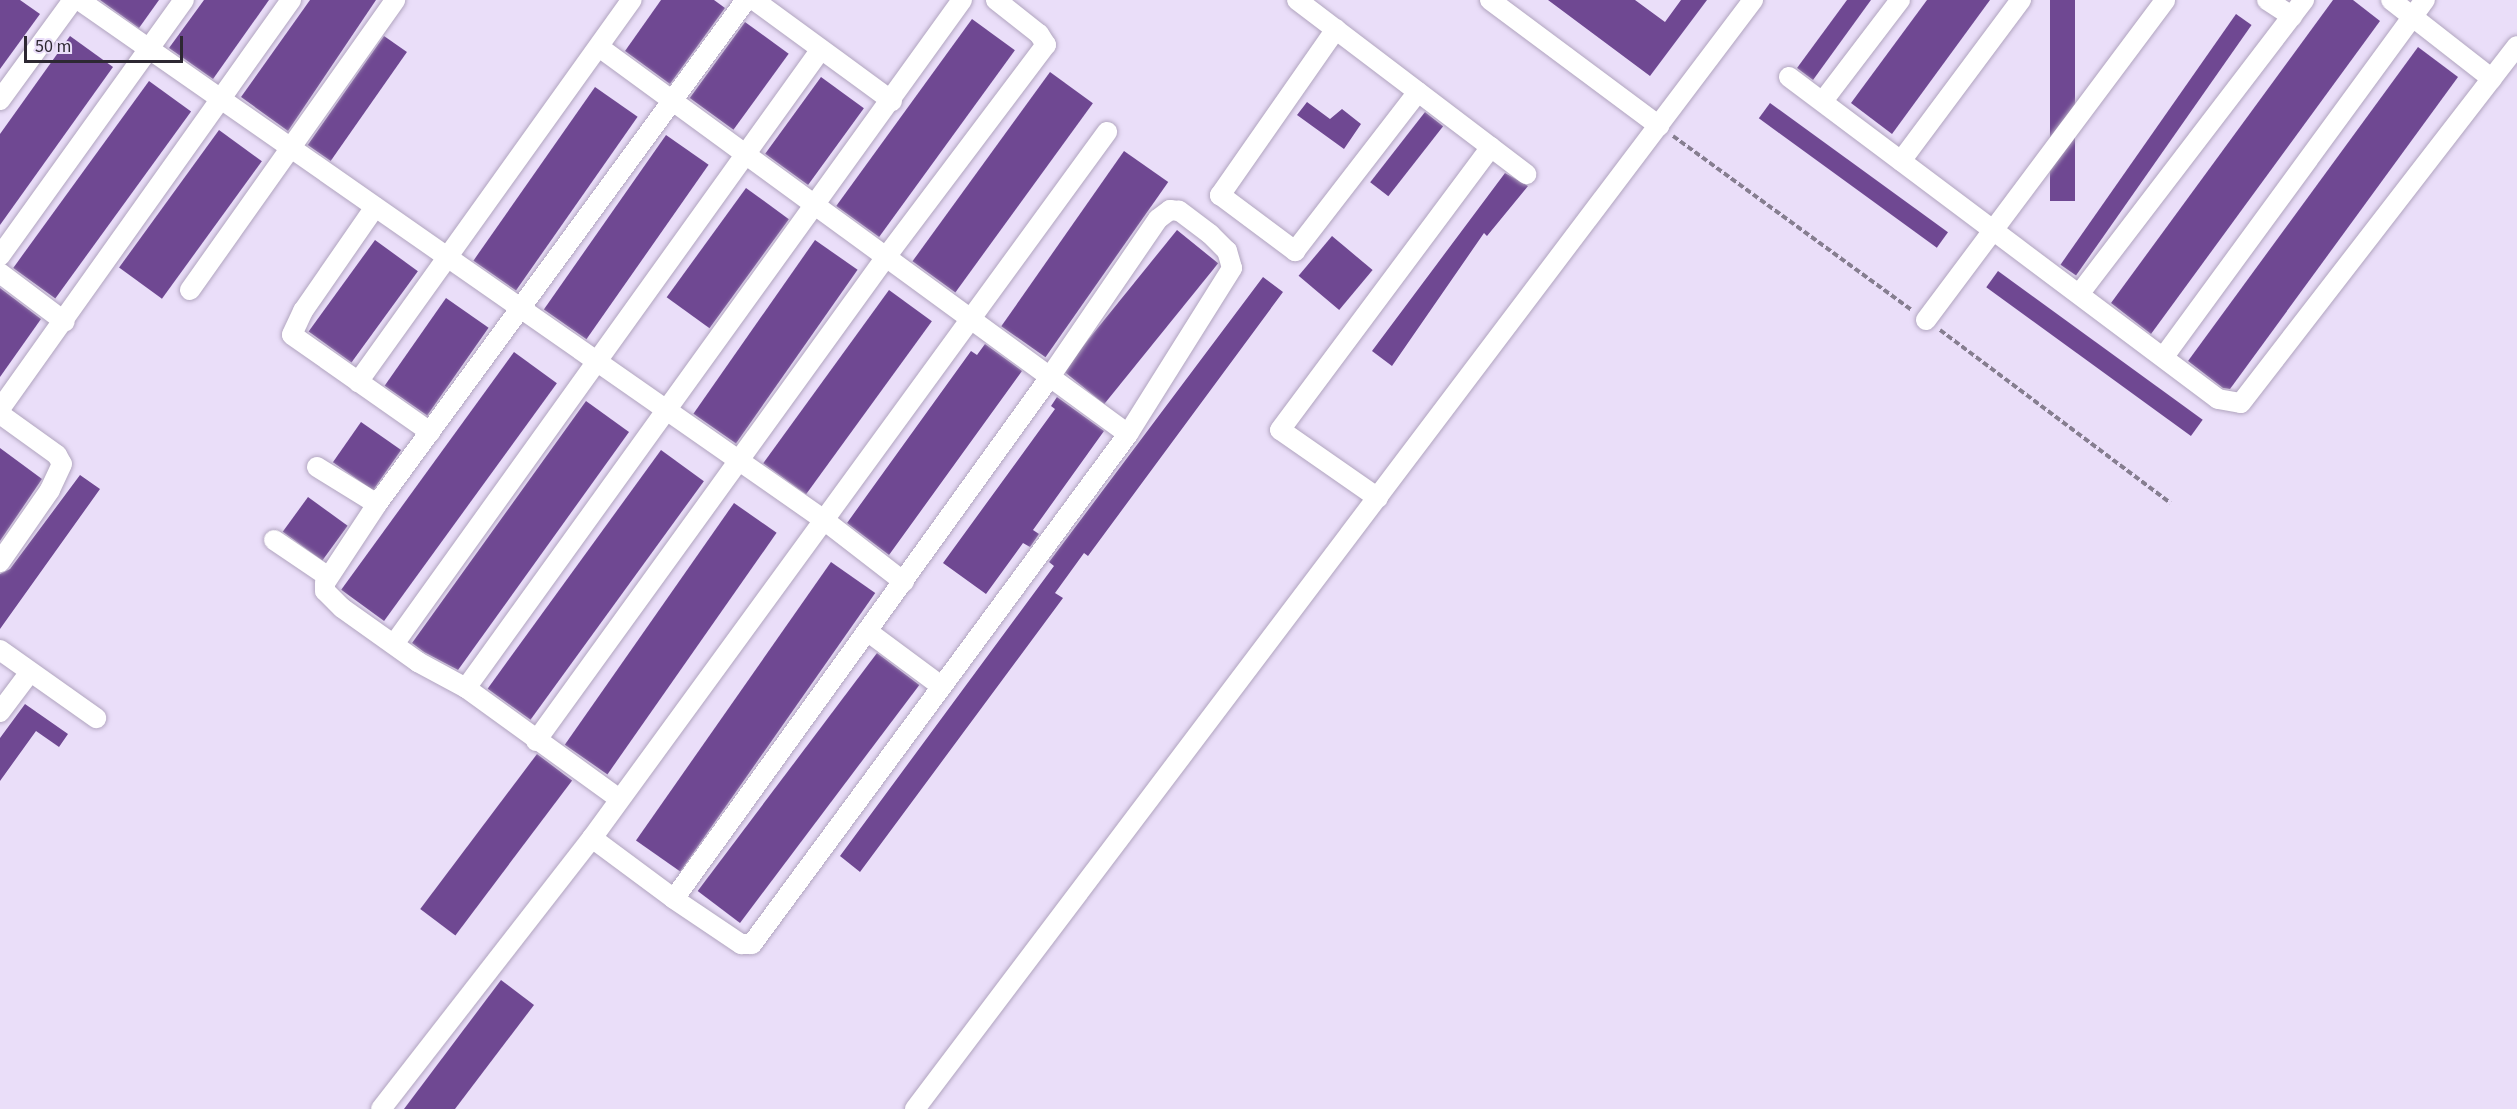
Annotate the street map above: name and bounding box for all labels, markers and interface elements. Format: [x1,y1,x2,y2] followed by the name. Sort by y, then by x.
[27,24,186,62] scale bar
[35,34,71,59] text: 50 m

